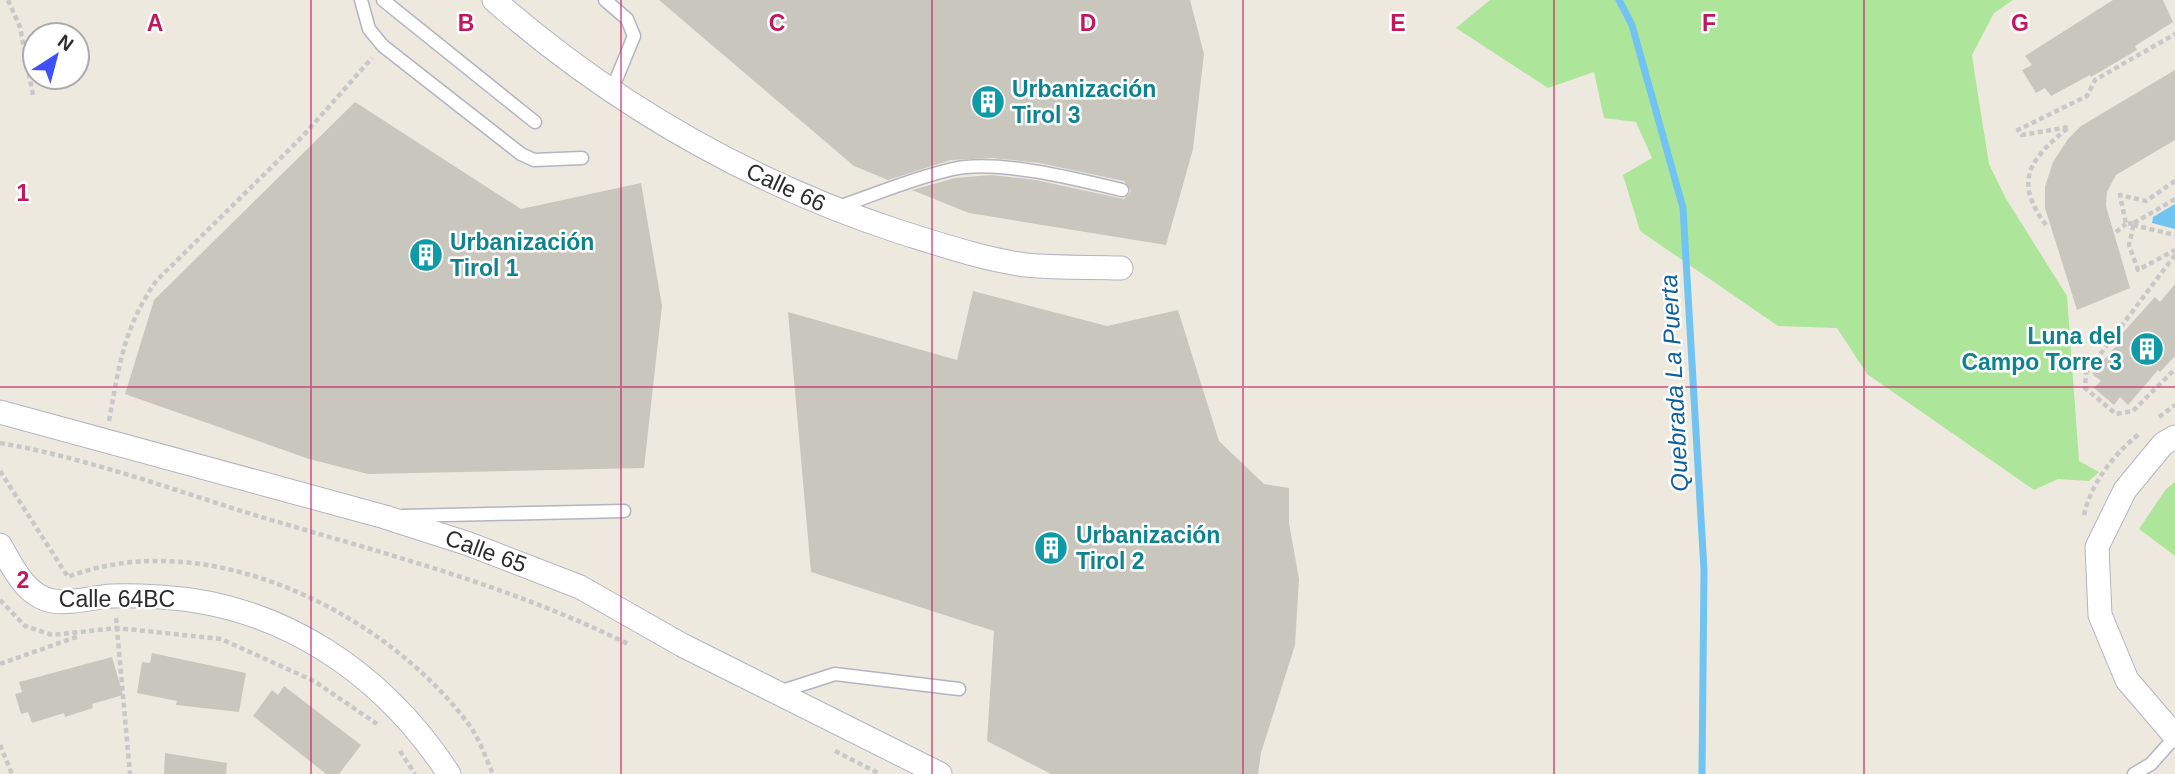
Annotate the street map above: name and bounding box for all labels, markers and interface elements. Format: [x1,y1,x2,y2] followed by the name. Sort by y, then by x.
[147,10,163,36] text: A
[458,10,474,36] text: B
[769,10,785,36] text: C
[1080,10,1096,36] text: D
[1390,10,1406,36] text: E
[1702,10,1716,36] text: F
[2011,10,2029,36] text: G
[21,21,91,91] north arrow
[54,30,77,55] text: N
[1012,76,1156,128] place label: Urbanización Tirol 3
[969,83,1007,121] building icon: Urbanización Tirol 3
[742,157,830,217] street label: Calle 66
[17,180,30,206] text: 1
[450,229,594,281] place label: Urbanización Tirol 1
[407,236,445,274] building icon: Urbanización Tirol 1
[1655,274,1693,492] water label: Quebrada La Puerta
[1961,323,2122,375] place label: Luna del Campo Torre 3
[2128,330,2166,368] building icon: Luna del Campo Torre 3
[1076,522,1220,574] place label: Urbanización Tirol 2
[442,524,530,578] street label: Calle 65
[1032,529,1070,567] building icon: Urbanización Tirol 2
[17,567,29,593] text: 2
[59,586,175,612] street label: Calle 64BC

